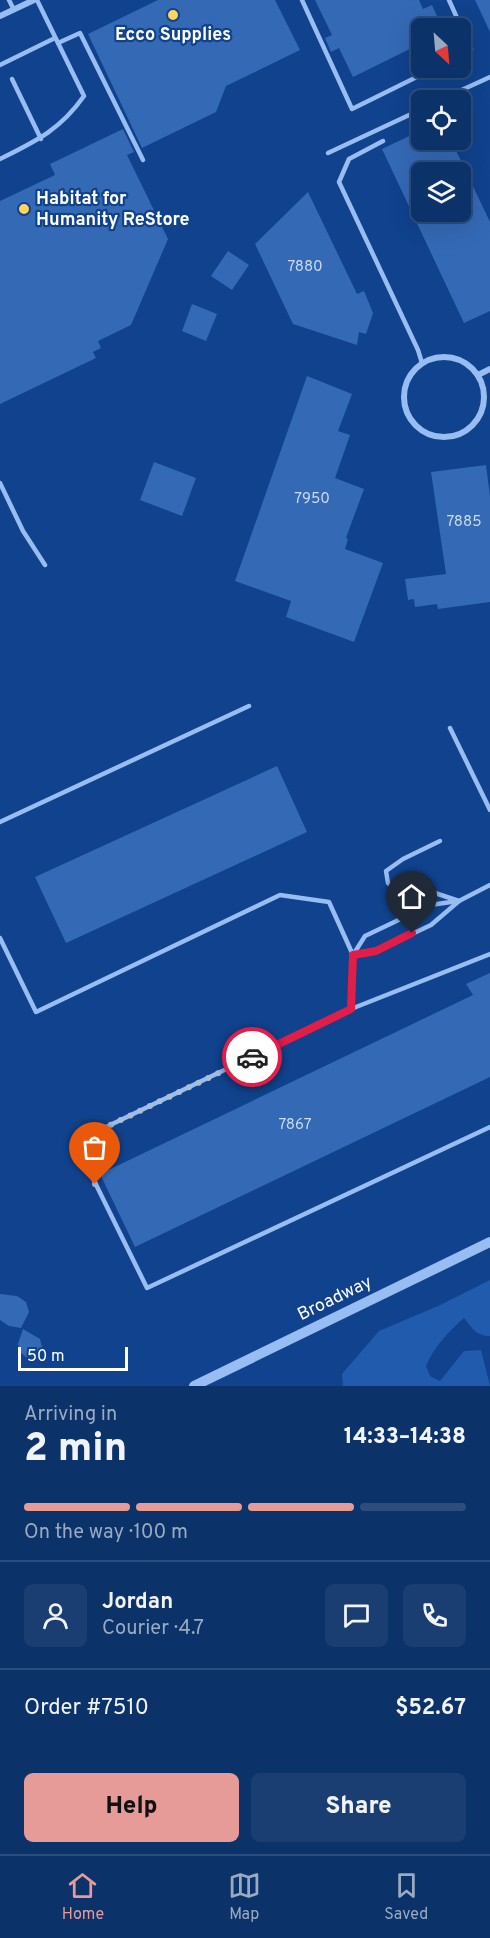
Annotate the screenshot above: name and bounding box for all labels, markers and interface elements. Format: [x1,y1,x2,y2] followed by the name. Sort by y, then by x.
[166,8,180,22] marker: Ecco Supplies
[411,18,471,78] north arrow
[411,18,471,222] map controls
[115,24,231,47] place label: Ecco Supplies
[411,90,471,150] button: locate
[411,162,471,222] button: layers
[36,188,190,232] place label: Habitat for Humanity ReStore
[17,202,31,216] marker: Habitat for Humanity ReStore
[287,258,323,277] house number: 7880
[294,490,330,509] house number: 7950
[446,513,482,532] house number: 7885
[386,871,437,933] pin
[395,880,428,913] icon: home
[222,1027,282,1087] courier
[236,1041,269,1074] icon: car
[278,1116,312,1135] house number: 7867
[69,1122,120,1184] pin
[78,1131,111,1164] icon: bag
[294,1271,376,1327] street label: Broadway
[18,1344,128,1372] scale bar
[27,1347,65,1367] text: 50 m
[24,1402,117,1428] text: Arriving in
[344,1424,466,1451] text: 14:33–14:38
[24,1426,127,1475] text: 2 min
[24,1520,188,1546] text: On the way · 100 m
[24,1584,87,1647] button: person
[325,1584,388,1647] button: chat
[403,1584,466,1647] button: phone
[102,1589,173,1616] text: Jordan
[102,1616,204,1642] text: Courier · 4.7
[24,1695,149,1722] text: Order #7510
[395,1695,466,1722] text: $52.67
[24,1773,239,1842] button: Help
[251,1773,466,1842] button: Share
[62,1869,104,1925] tab: Home
[228,1869,261,1925] tab: Map
[384,1869,428,1925] tab: Saved

